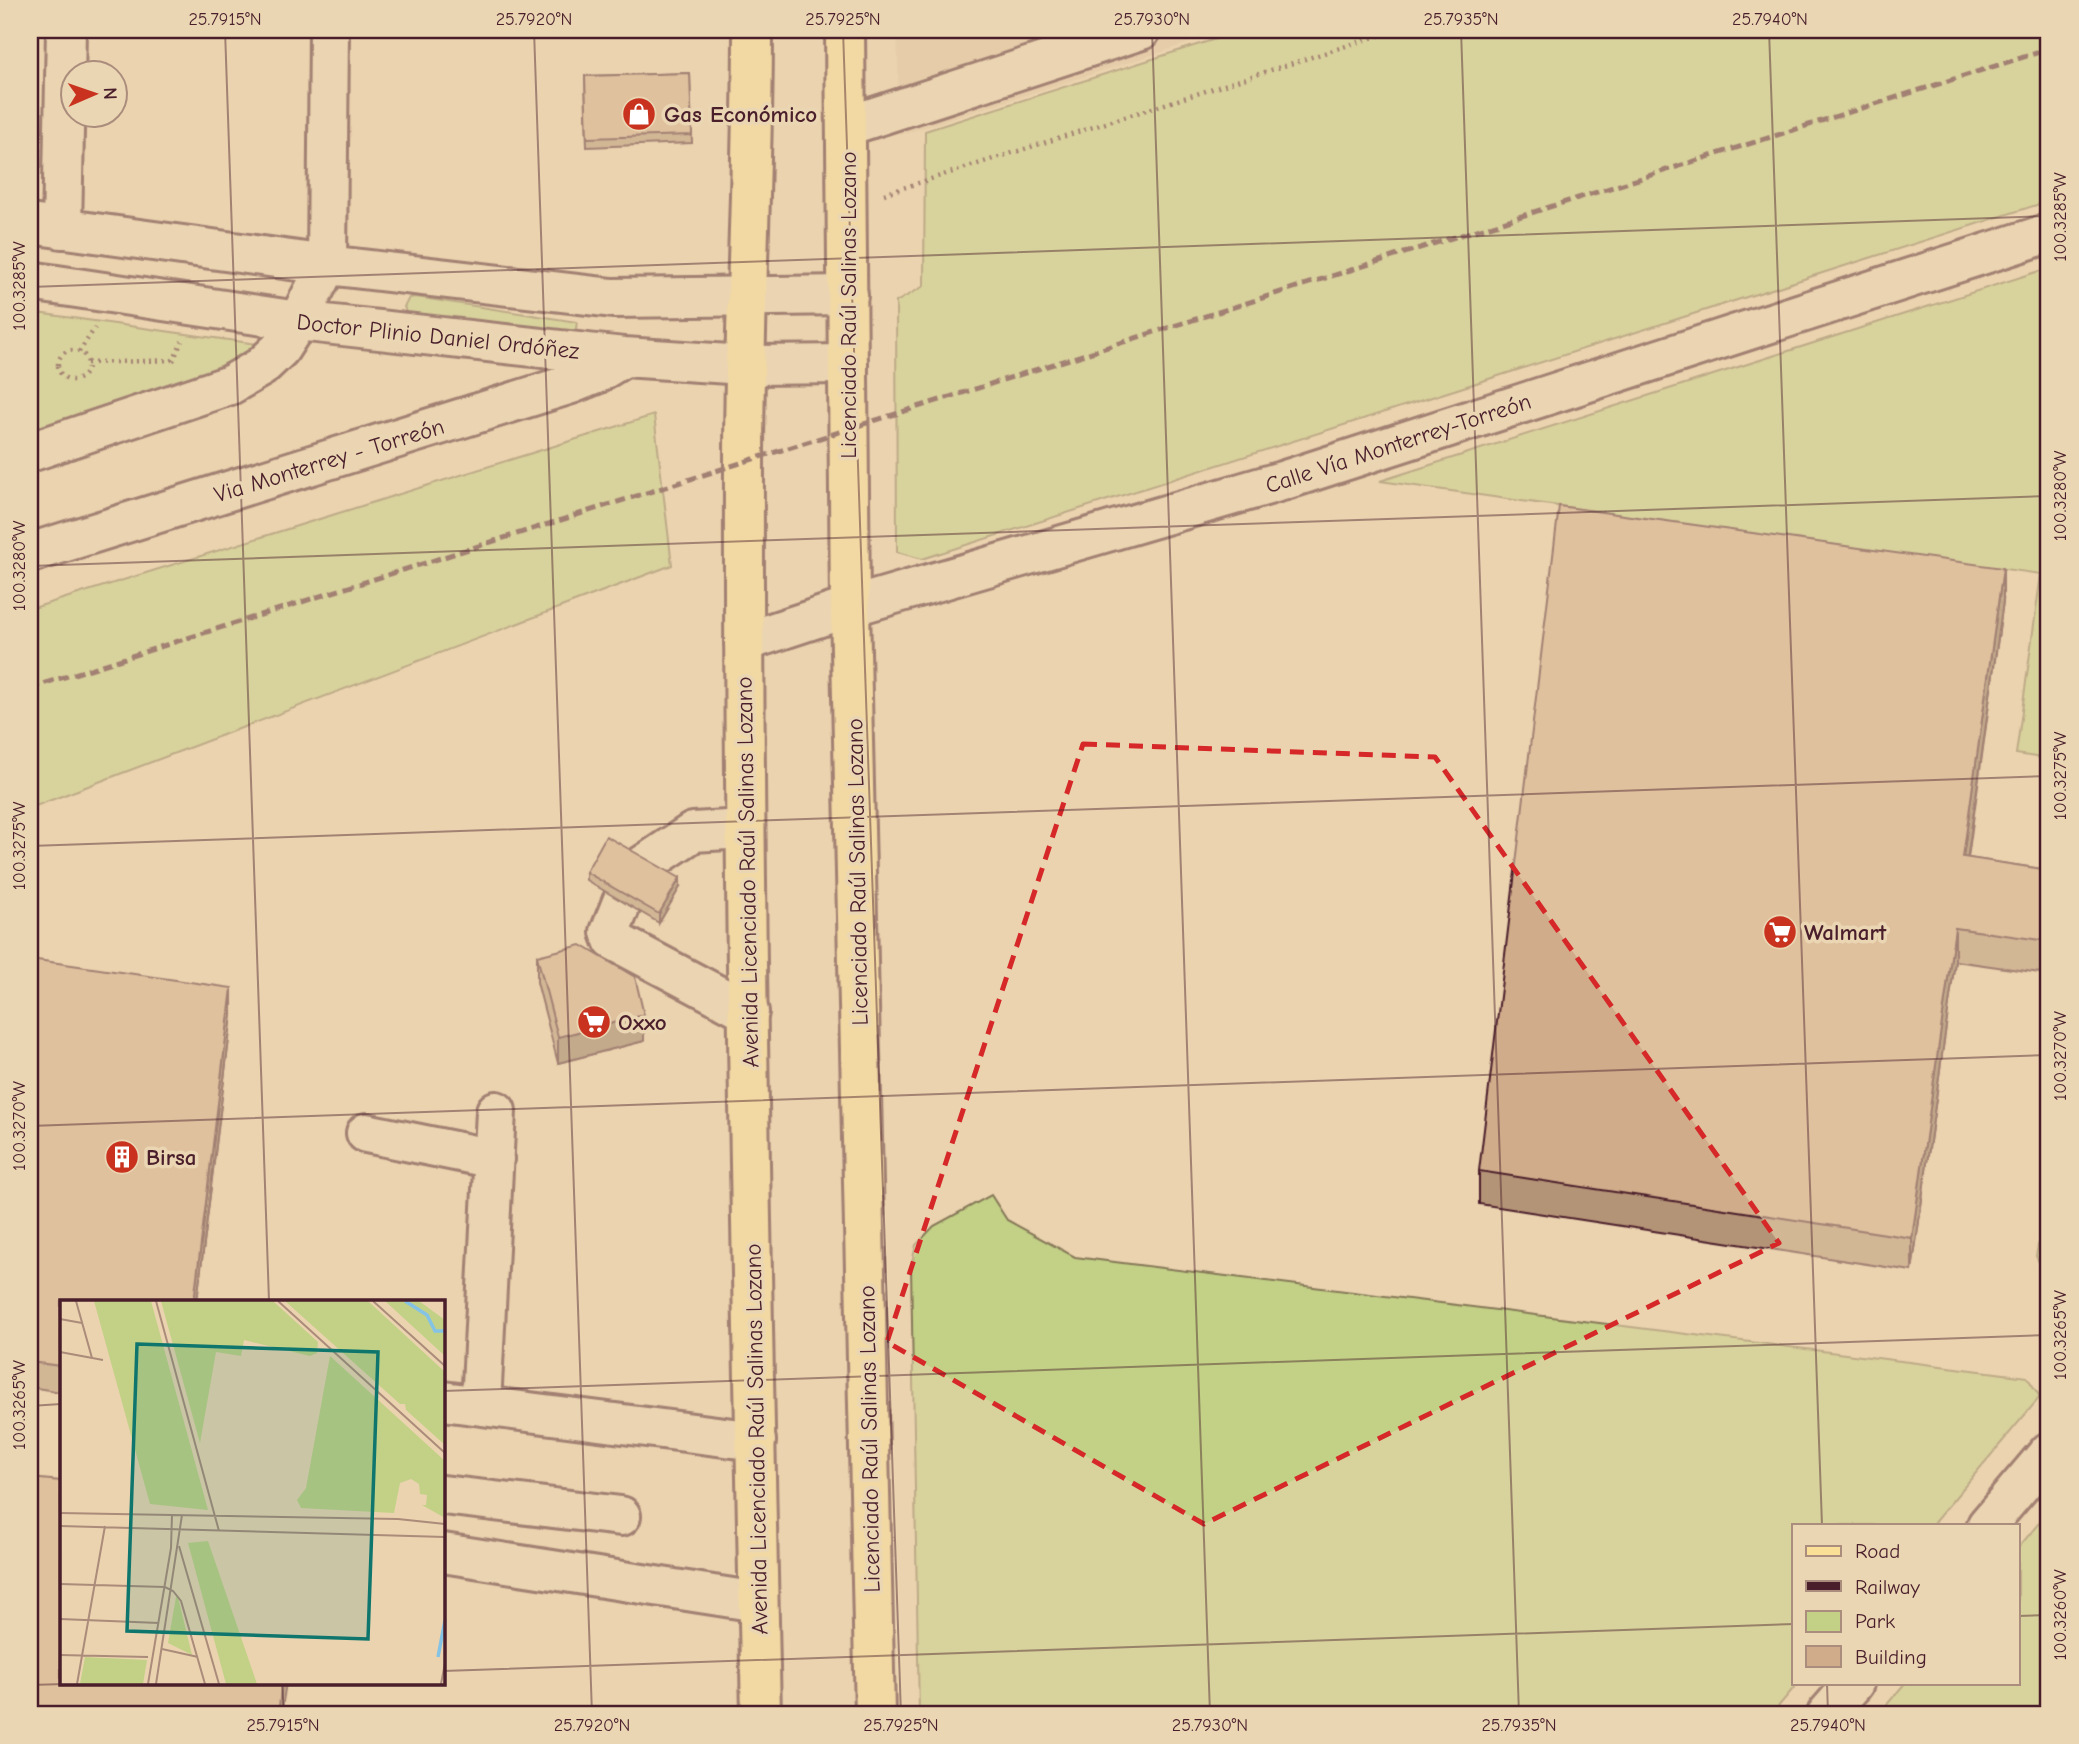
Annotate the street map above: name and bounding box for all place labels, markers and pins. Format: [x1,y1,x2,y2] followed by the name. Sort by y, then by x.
[620,95,658,133] shop icon: Gas Económico
[664,101,817,128] place label: Gas Económico
[1761,913,1799,951] supermarket icon: Walmart
[1804,919,1887,946] place label: Walmart
[575,1003,613,1041] supermarket icon: Oxxo
[618,1009,667,1036] place label: Oxxo
[103,1138,141,1176] building icon: Birsa
[146,1144,196,1171] place label: Birsa

